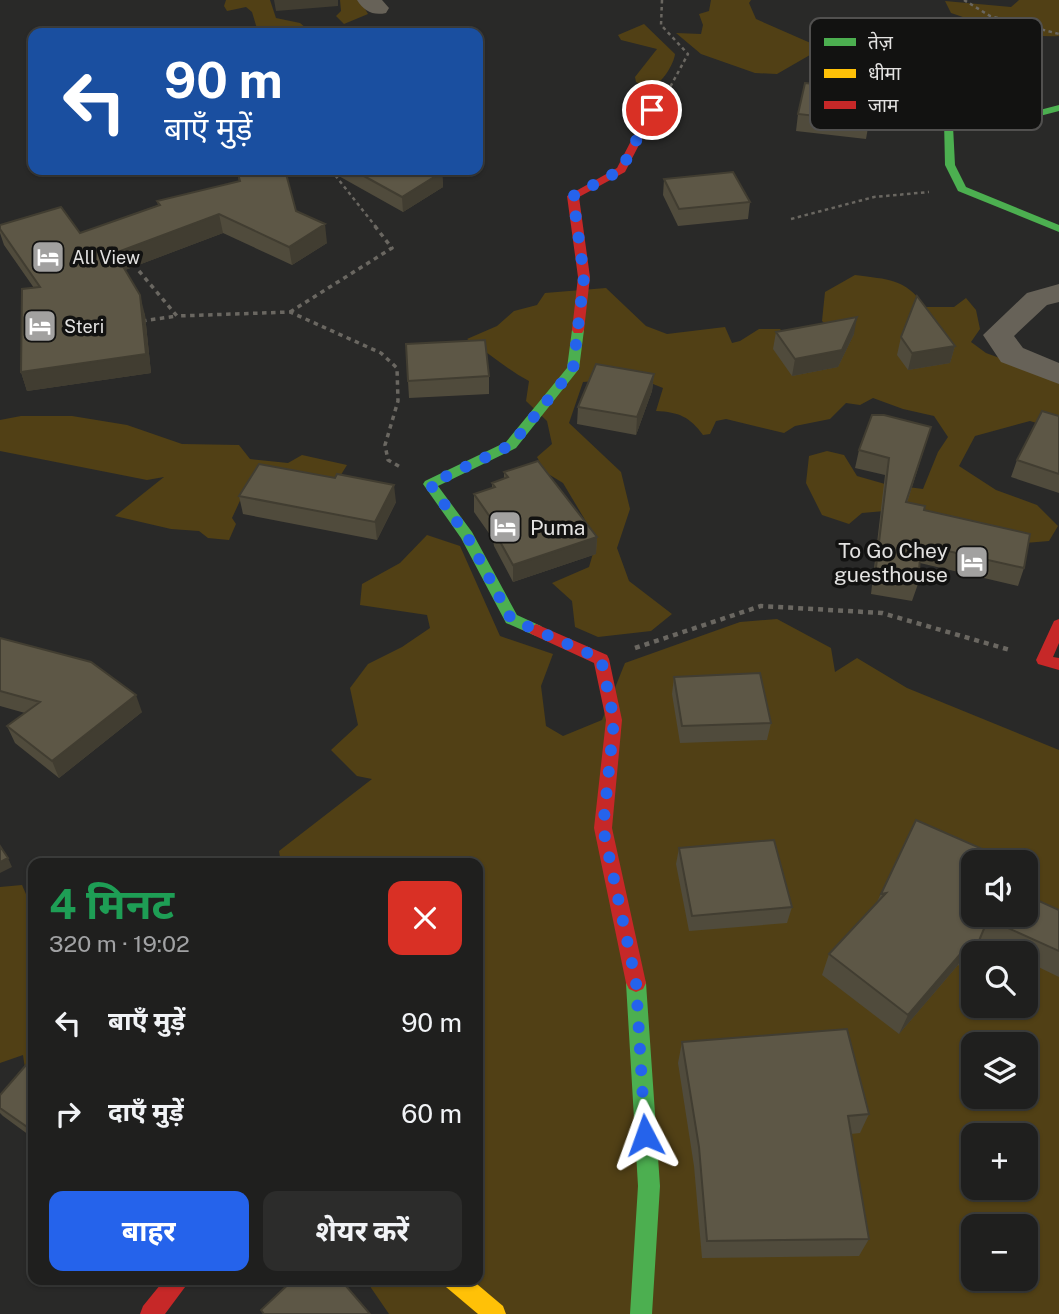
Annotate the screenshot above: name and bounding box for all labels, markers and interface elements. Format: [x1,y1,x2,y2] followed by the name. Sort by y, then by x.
[810,18,1042,130] legend
[868,31,894,53] text: तेज़
[164,51,283,109] text: 90 m
[49,56,140,147] icon: left
[868,62,902,84] text: धीमा
[622,80,682,140] pin
[633,91,671,129] icon: arrive
[868,94,899,116] text: जाम
[164,110,252,147] text: बाएँ मुड़ें
[29,238,67,276] hotel icon: All View
[72,247,140,268] place label: All View
[21,307,59,345] hotel icon: Steri
[64,316,104,337] place label: Steri
[486,508,524,546] hotel icon: Puma
[530,515,585,540] place label: Puma
[834,538,948,587] place label: To Go Chey guesthouse
[953,543,991,581] hotel icon: To Go Chey guesthouse
[961,850,1038,1291] map controls
[961,850,1038,927] button: sound
[49,879,174,928] text: 4 मिनट
[388,881,462,955] button: close
[49,930,190,957] text: 320 m · 19:02
[961,941,1038,1018] button: search
[49,1004,87,1042] icon: left
[108,1005,185,1036] text: बाएँ मुड़ें
[401,1007,462,1038] text: 90 m
[961,1032,1038,1109] button: layers
[49,1095,87,1133] icon: right
[108,1096,184,1127] text: दाएँ मुड़ें
[401,1098,462,1129] text: 60 m
[608,1098,682,1172] position arrow
[961,1123,1038,1200] button: +
[49,1191,249,1271] button: बाहर
[263,1191,462,1271] button: शेयर करें
[961,1214,1038,1291] button: −

